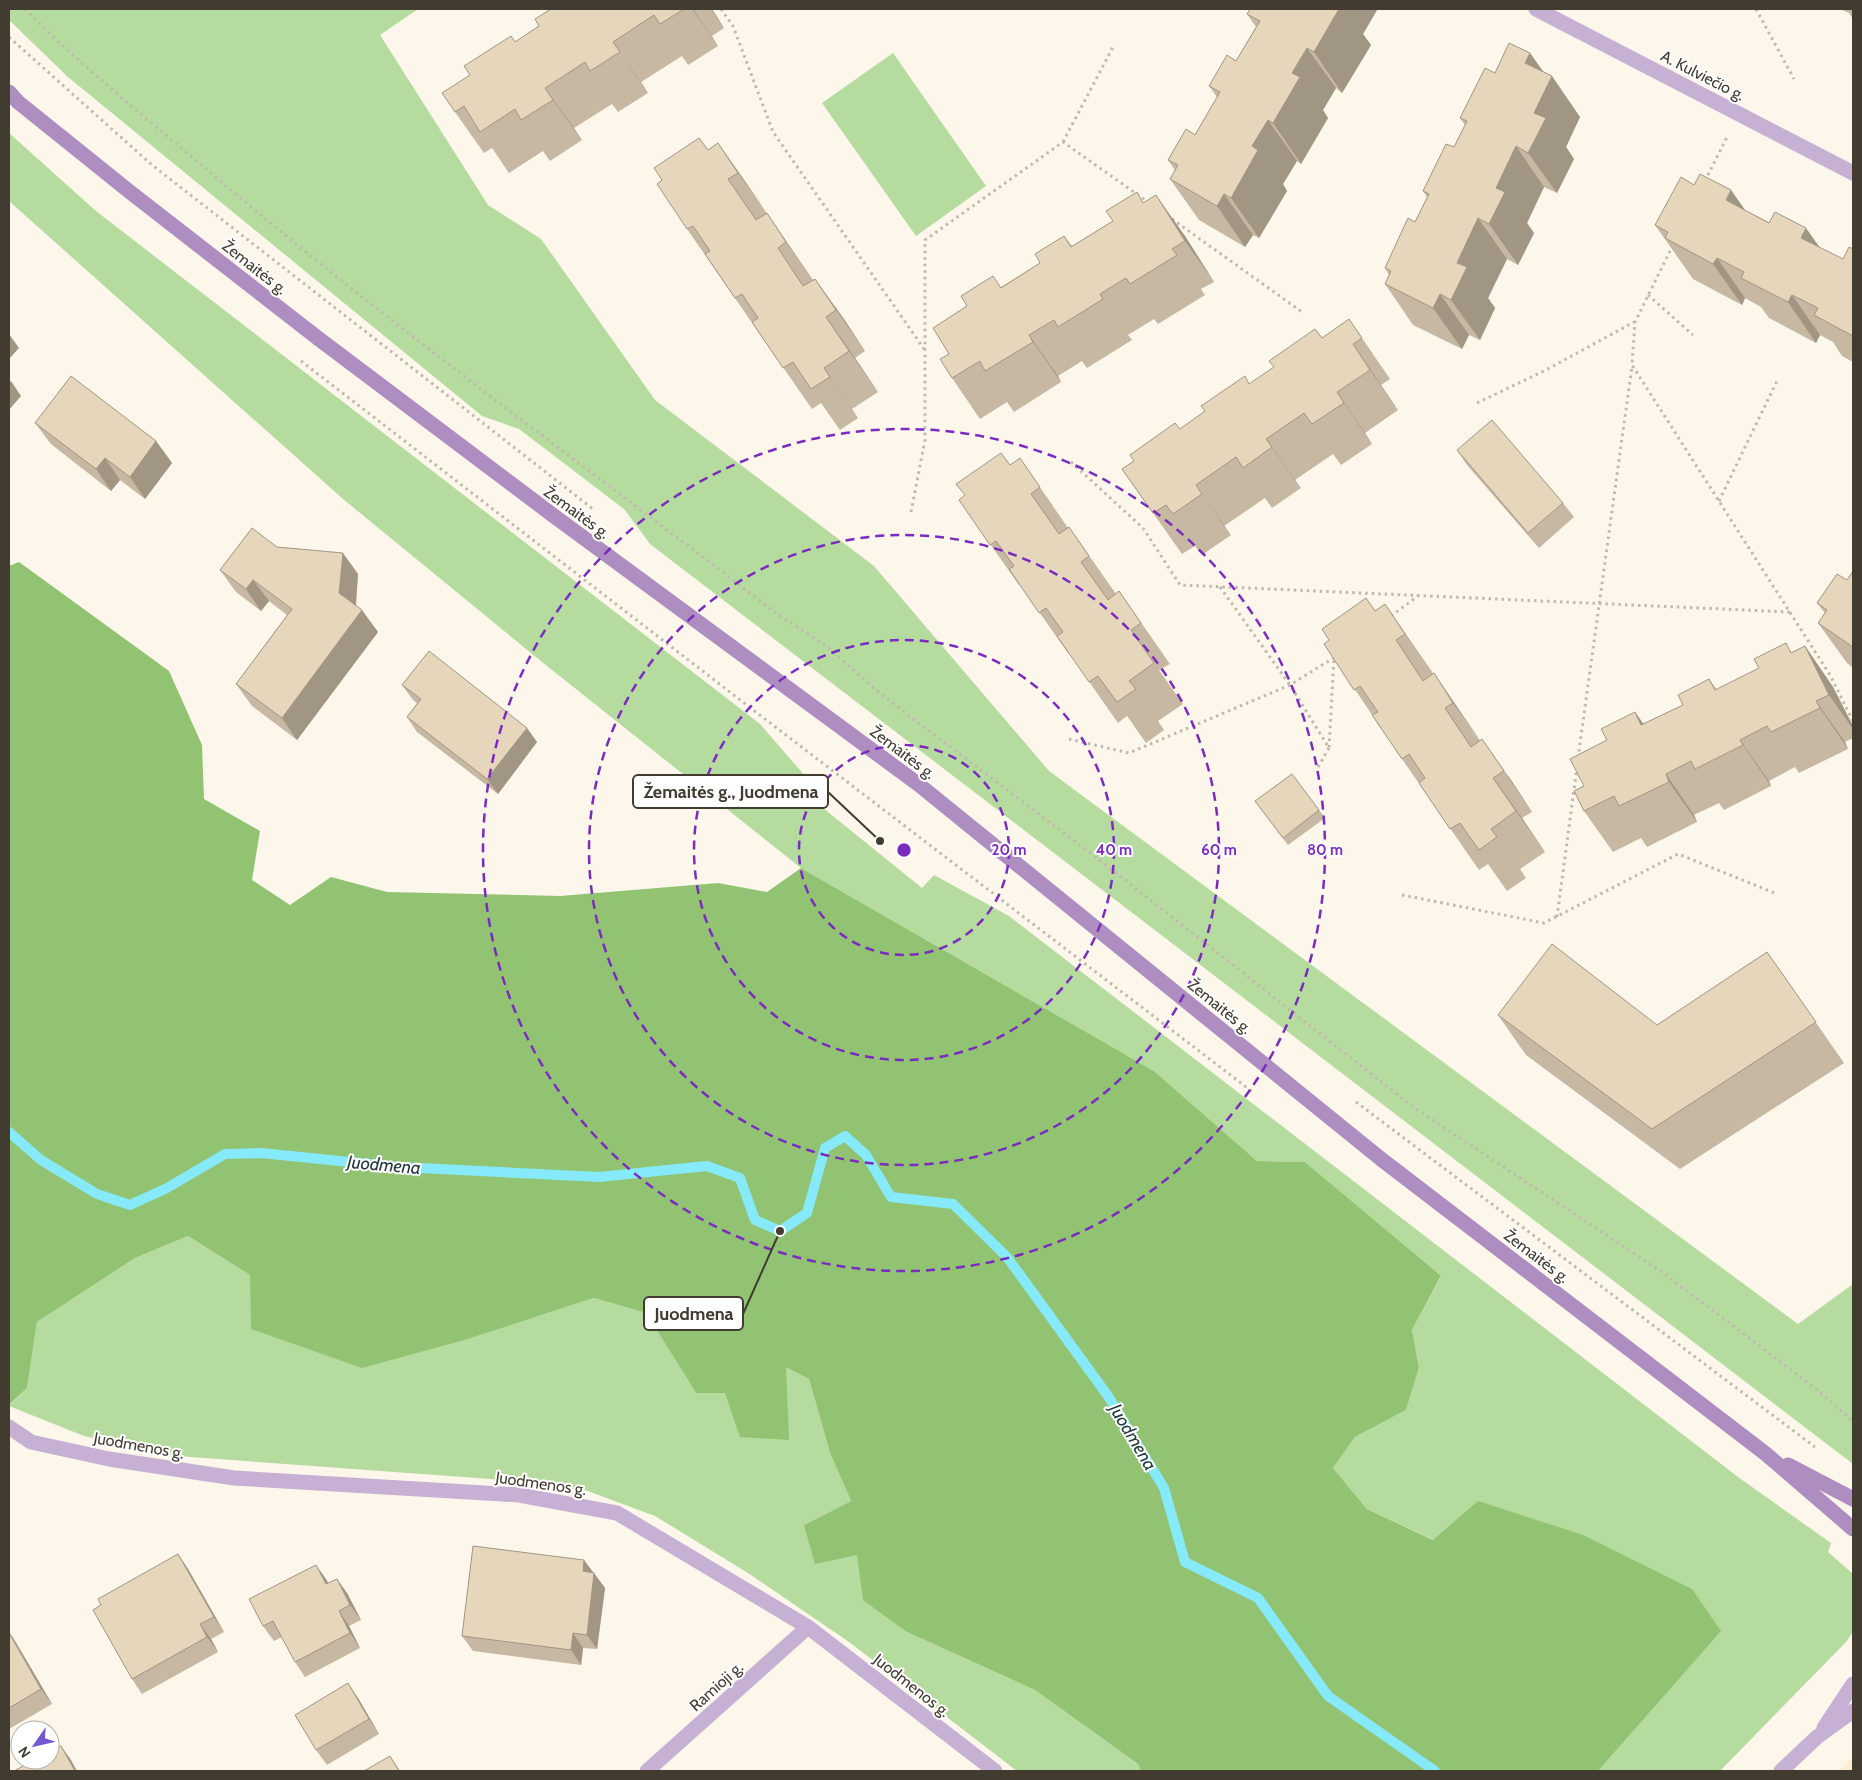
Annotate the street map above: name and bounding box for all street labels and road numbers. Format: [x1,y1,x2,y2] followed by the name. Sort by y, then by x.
[1658,46,1748,105] street label: A. Kulviečio g.
[219,236,291,299] street label: Žemaitės g.
[540,482,613,543] street label: Žemaitės g.
[866,722,939,783] street label: Žemaitės g.
[1184,975,1255,1038] street label: Žemaitės g.
[1500,1226,1573,1287] street label: Žemaitės g.
[91,1428,186,1463] street label: Juodmenos g.
[493,1468,588,1499] street label: Juodmenos g.
[869,1649,954,1721] street label: Juodmenos g.
[686,1658,747,1715] street label: Ramioji g.

